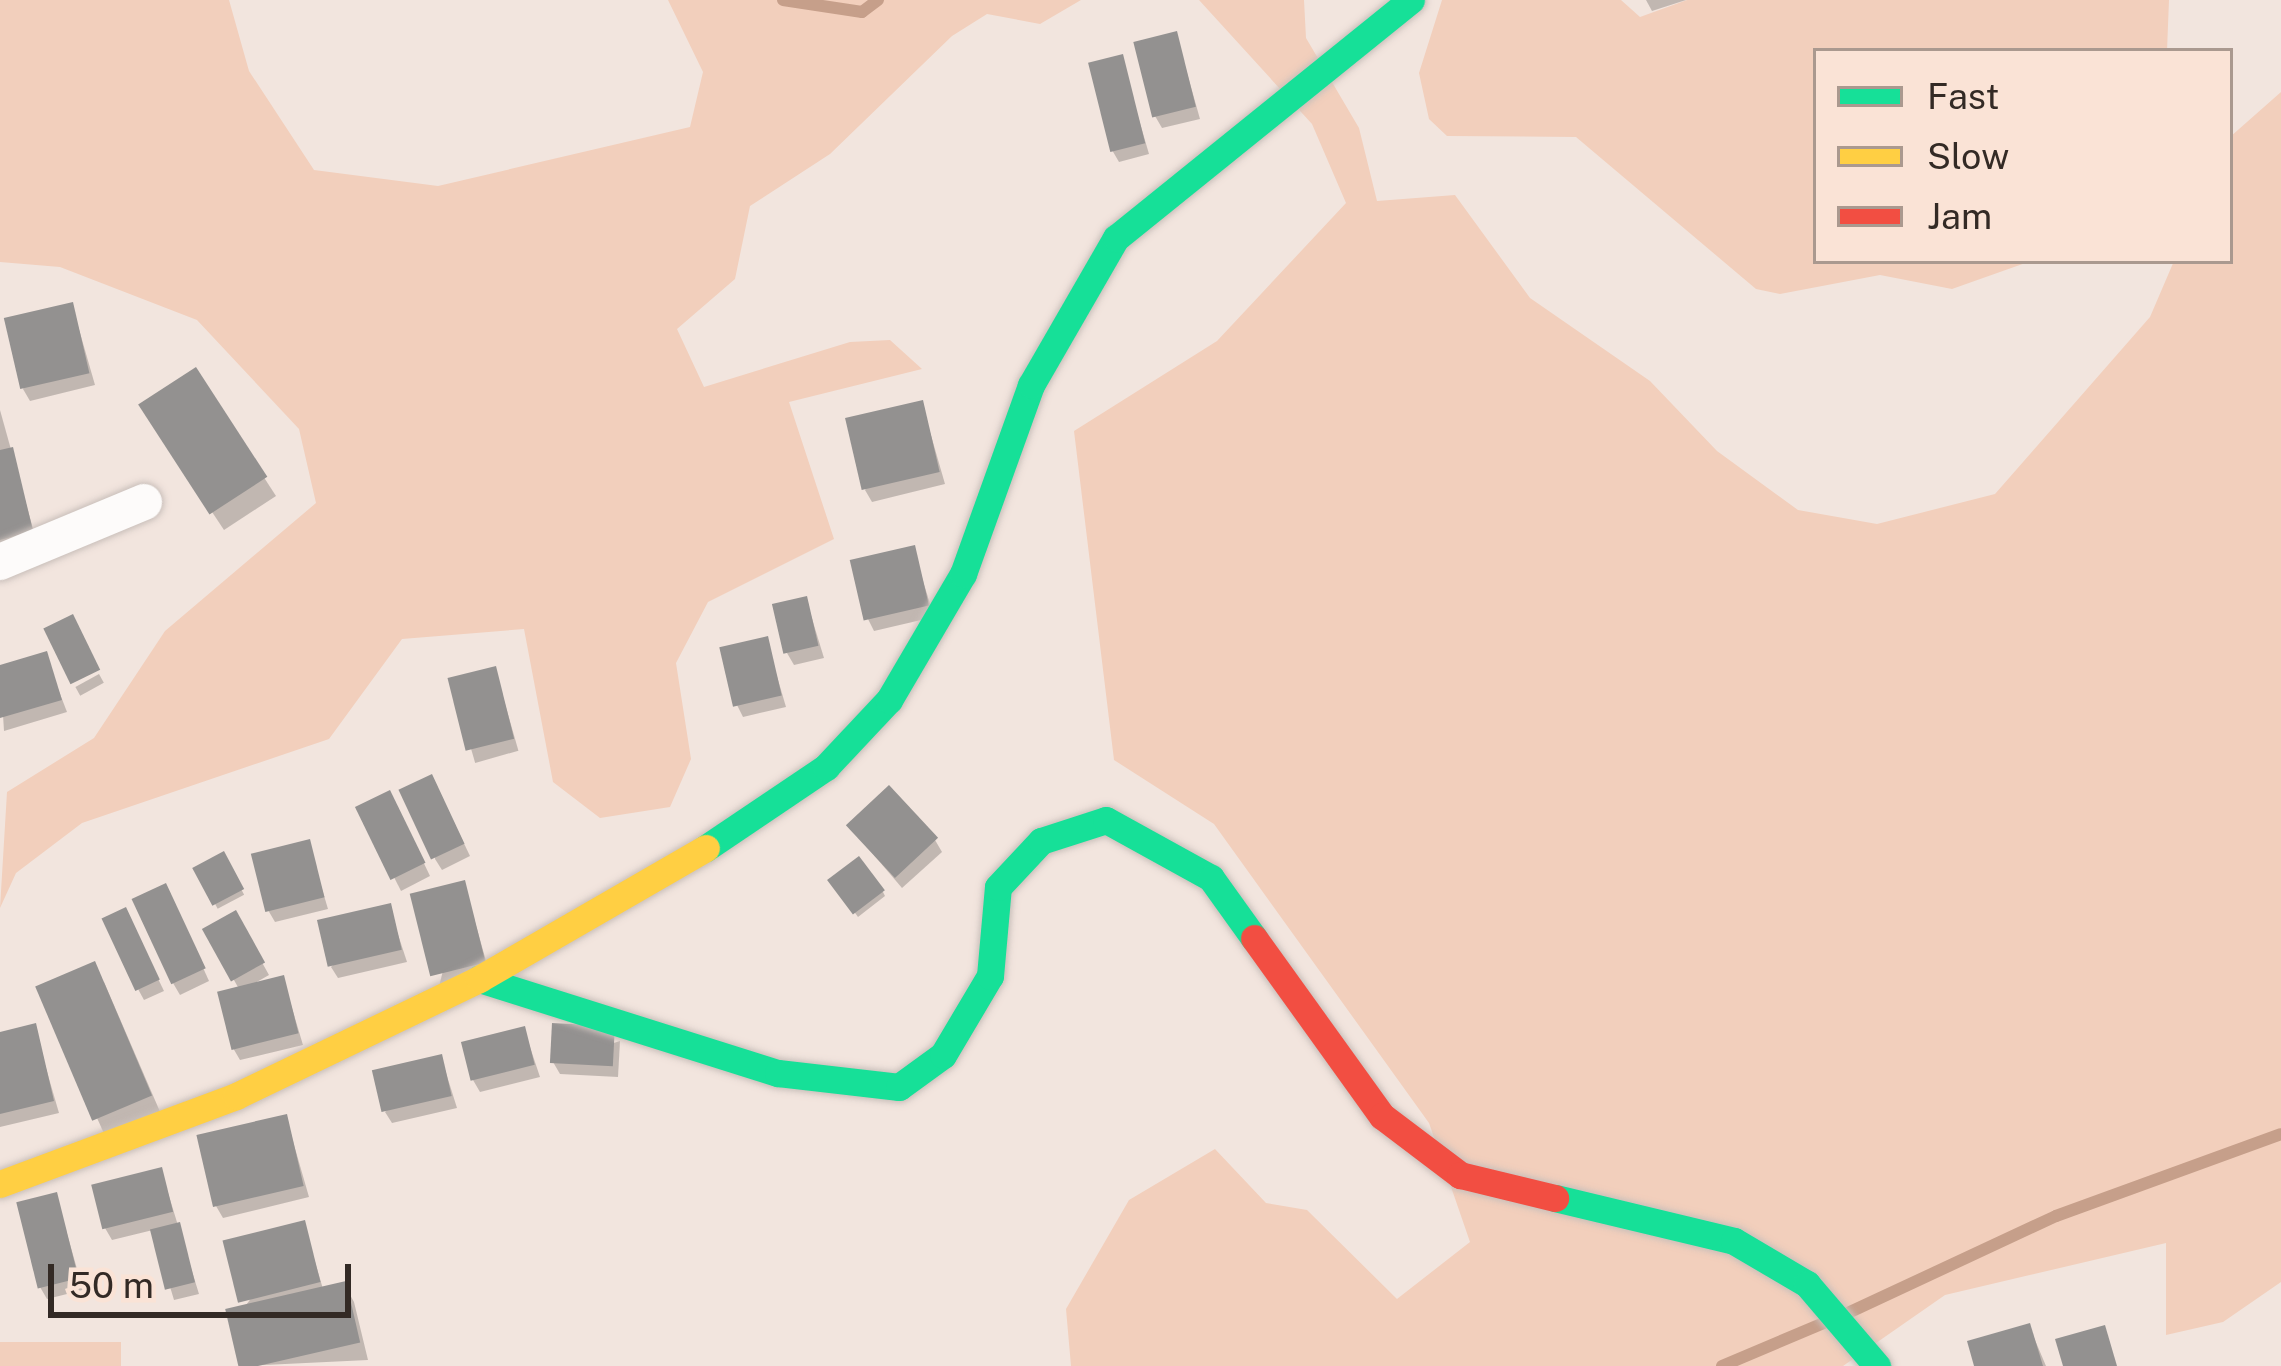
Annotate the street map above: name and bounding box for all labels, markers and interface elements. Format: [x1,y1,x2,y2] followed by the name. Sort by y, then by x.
[1813,48,2233,264] legend
[1927,75,2000,117] text: Fast
[1927,135,2009,177] text: Slow
[1927,195,1992,237] text: Jam
[54,1240,357,1314] scale bar
[69,1264,154,1306] text: 50 m

